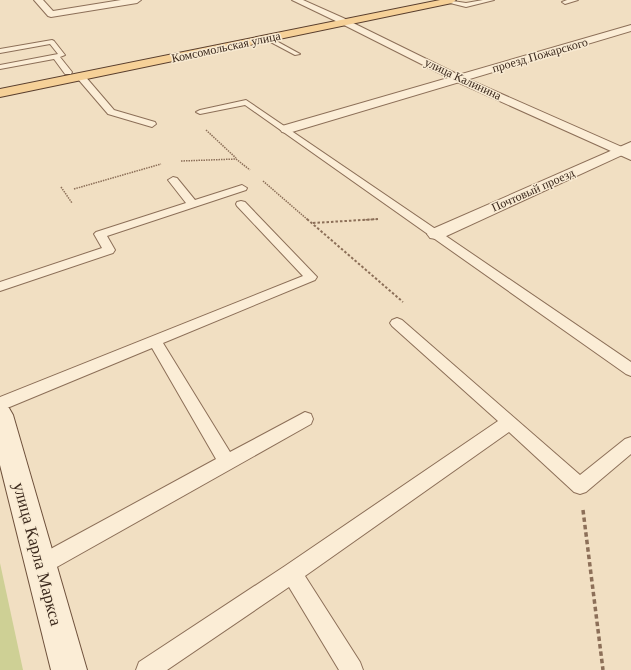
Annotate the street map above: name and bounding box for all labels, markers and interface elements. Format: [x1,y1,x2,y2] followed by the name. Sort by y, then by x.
[170,28,283,65] street label: Комсомольская улица
[491,35,589,75] street label: проезд Пожарского
[422,55,504,103] street label: улица Калинина
[489,165,577,215] street label: Почтовый проезд
[9,480,66,628] street label: улица Карла Маркса

